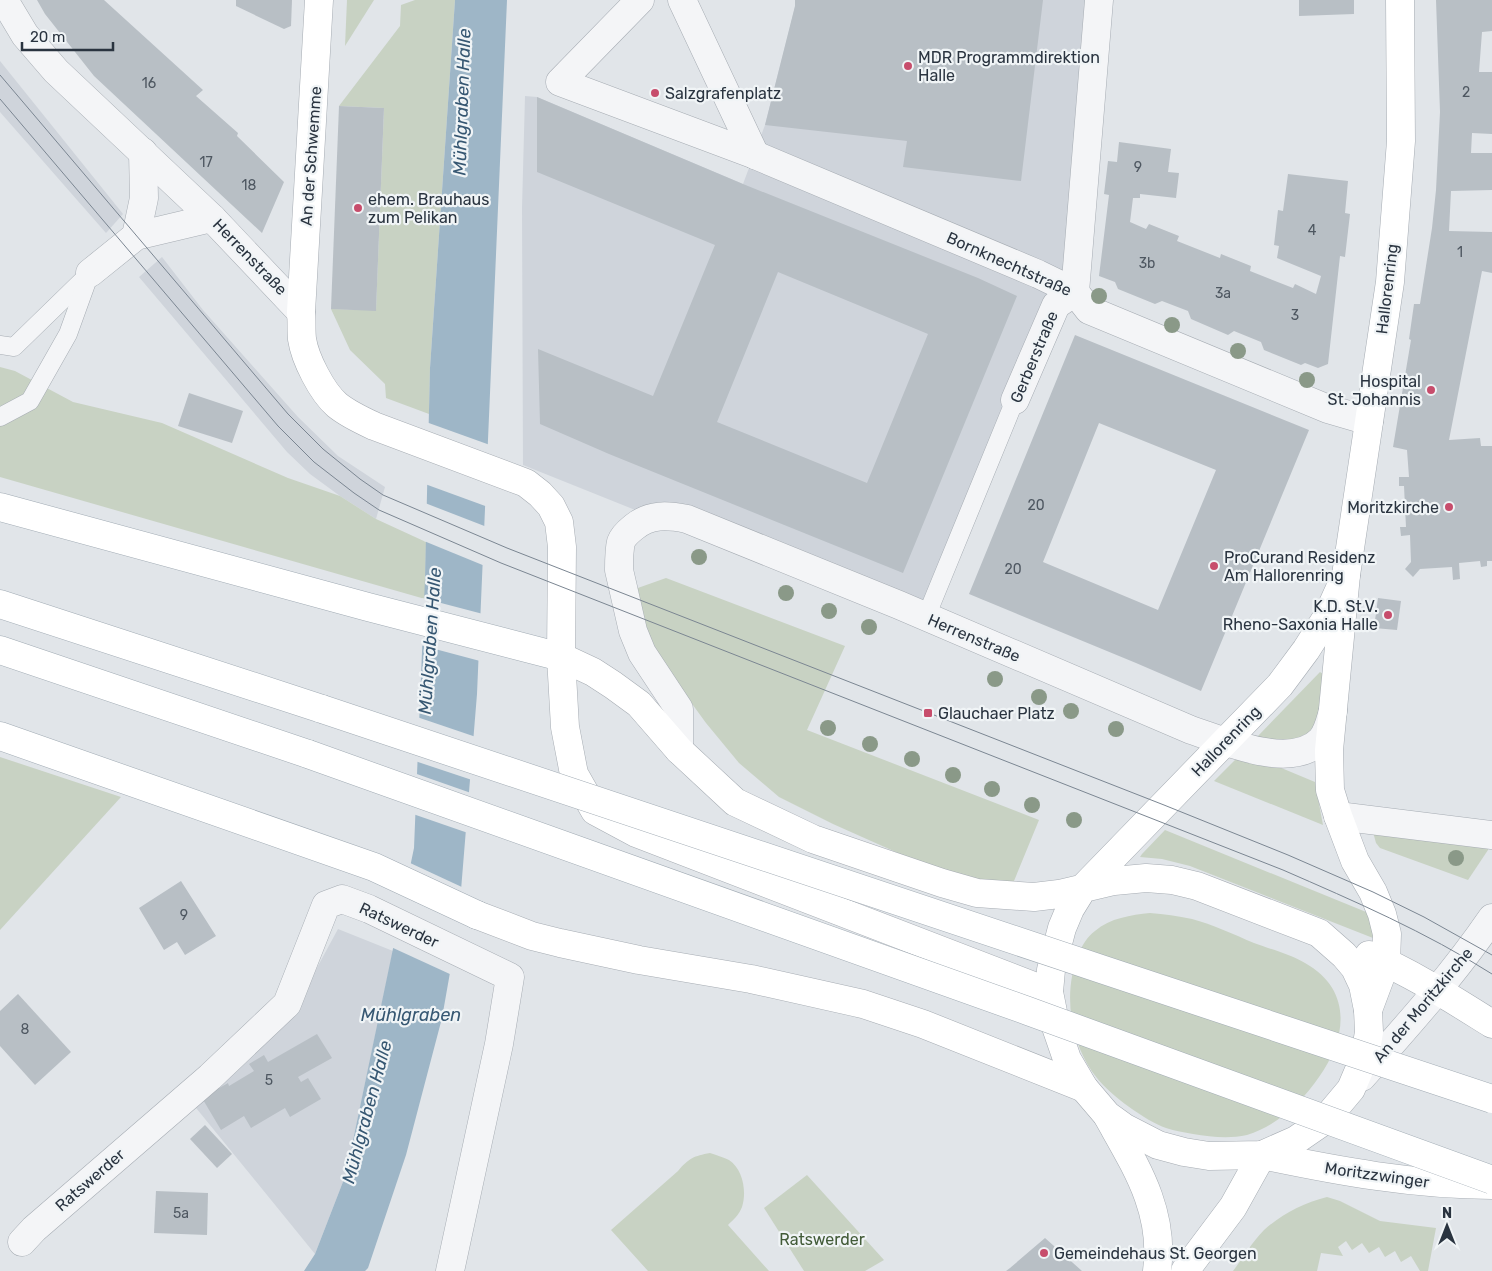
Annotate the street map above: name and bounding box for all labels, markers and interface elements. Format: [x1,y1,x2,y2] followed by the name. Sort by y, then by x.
[22,20,114,52] scale bar
[30,28,65,46] text: 20 m
[448,28,476,176] water label: Mühlgraben Halle
[918,48,1100,85] place label: MDR Programmdirektion Halle
[902,60,914,72] marker: MDR Programmdirektion Halle
[142,75,156,92] house number: 16
[665,84,781,103] place label: Salzgrafenplatz
[1462,84,1470,101] house number: 2
[297,86,325,226] street label: An der Schwemme
[649,87,661,99] marker: Salzgrafenplatz
[199,154,213,171] house number: 17
[1134,159,1142,176] house number: 9
[242,177,257,194] house number: 18
[368,190,489,227] place label: ehem. Brauhaus zum Pelikan
[352,202,364,214] marker: ehem. Brauhaus zum Pelikan
[209,215,291,299] street label: Herrenstraße
[1308,222,1317,239] house number: 4
[944,228,1074,300] street label: Bornknechtstraße
[1372,243,1402,335] street label: Hallorenring
[1457,244,1463,261] house number: 1
[1139,255,1155,272] house number: 3b
[1215,285,1231,302] house number: 3a
[1291,307,1299,324] house number: 3
[1006,308,1062,406] street label: Gerberstraße
[1328,372,1421,409] place label: Hospital St. Johannis
[1425,384,1437,396] marker: Hospital St. Johannis
[1027,497,1045,514] house number: 20
[1347,498,1439,517] place label: Moritzkirche
[1443,501,1455,513] marker: Moritzkirche
[1224,548,1375,585] place label: ProCurand Residenz Am Hallorenring
[1208,560,1220,572] marker: ProCurand Residenz Am Hallorenring
[1004,561,1022,578] house number: 20
[414,567,446,715] water label: Mühlgraben Halle
[1223,597,1378,634] place label: K.D. St.V. Rheno-Saxonia Halle
[1382,609,1394,621] marker: K.D. St.V. Rheno-Saxonia Halle
[925,610,1023,666] street label: Herrenstraße
[1188,702,1264,780] street label: Hallorenring
[938,704,1055,723] place label: Glauchaer Platz
[922,707,934,719] marker: Glauchaer Platz
[356,898,442,952] street label: Ratswerder
[180,907,188,924] house number: 9
[1369,944,1477,1066] street label: An der Moritzkirche
[361,1004,461,1026] water label: Mühlgraben
[21,1021,30,1038] house number: 8
[337,1038,397,1186] water label: Mühlgraben Halle
[265,1072,273,1089] house number: 5
[52,1145,128,1215] street label: Ratswerder
[1323,1158,1431,1192] street label: Moritzzwinger
[1422,1201,1472,1251] north arrow
[173,1205,189,1222] house number: 5a
[1442,1205,1452,1222] text: N
[779,1230,865,1249] park label: Ratswerder
[1054,1244,1257,1263] place label: Gemeindehaus St. Georgen
[1038,1247,1050,1259] marker: Gemeindehaus St. Georgen

